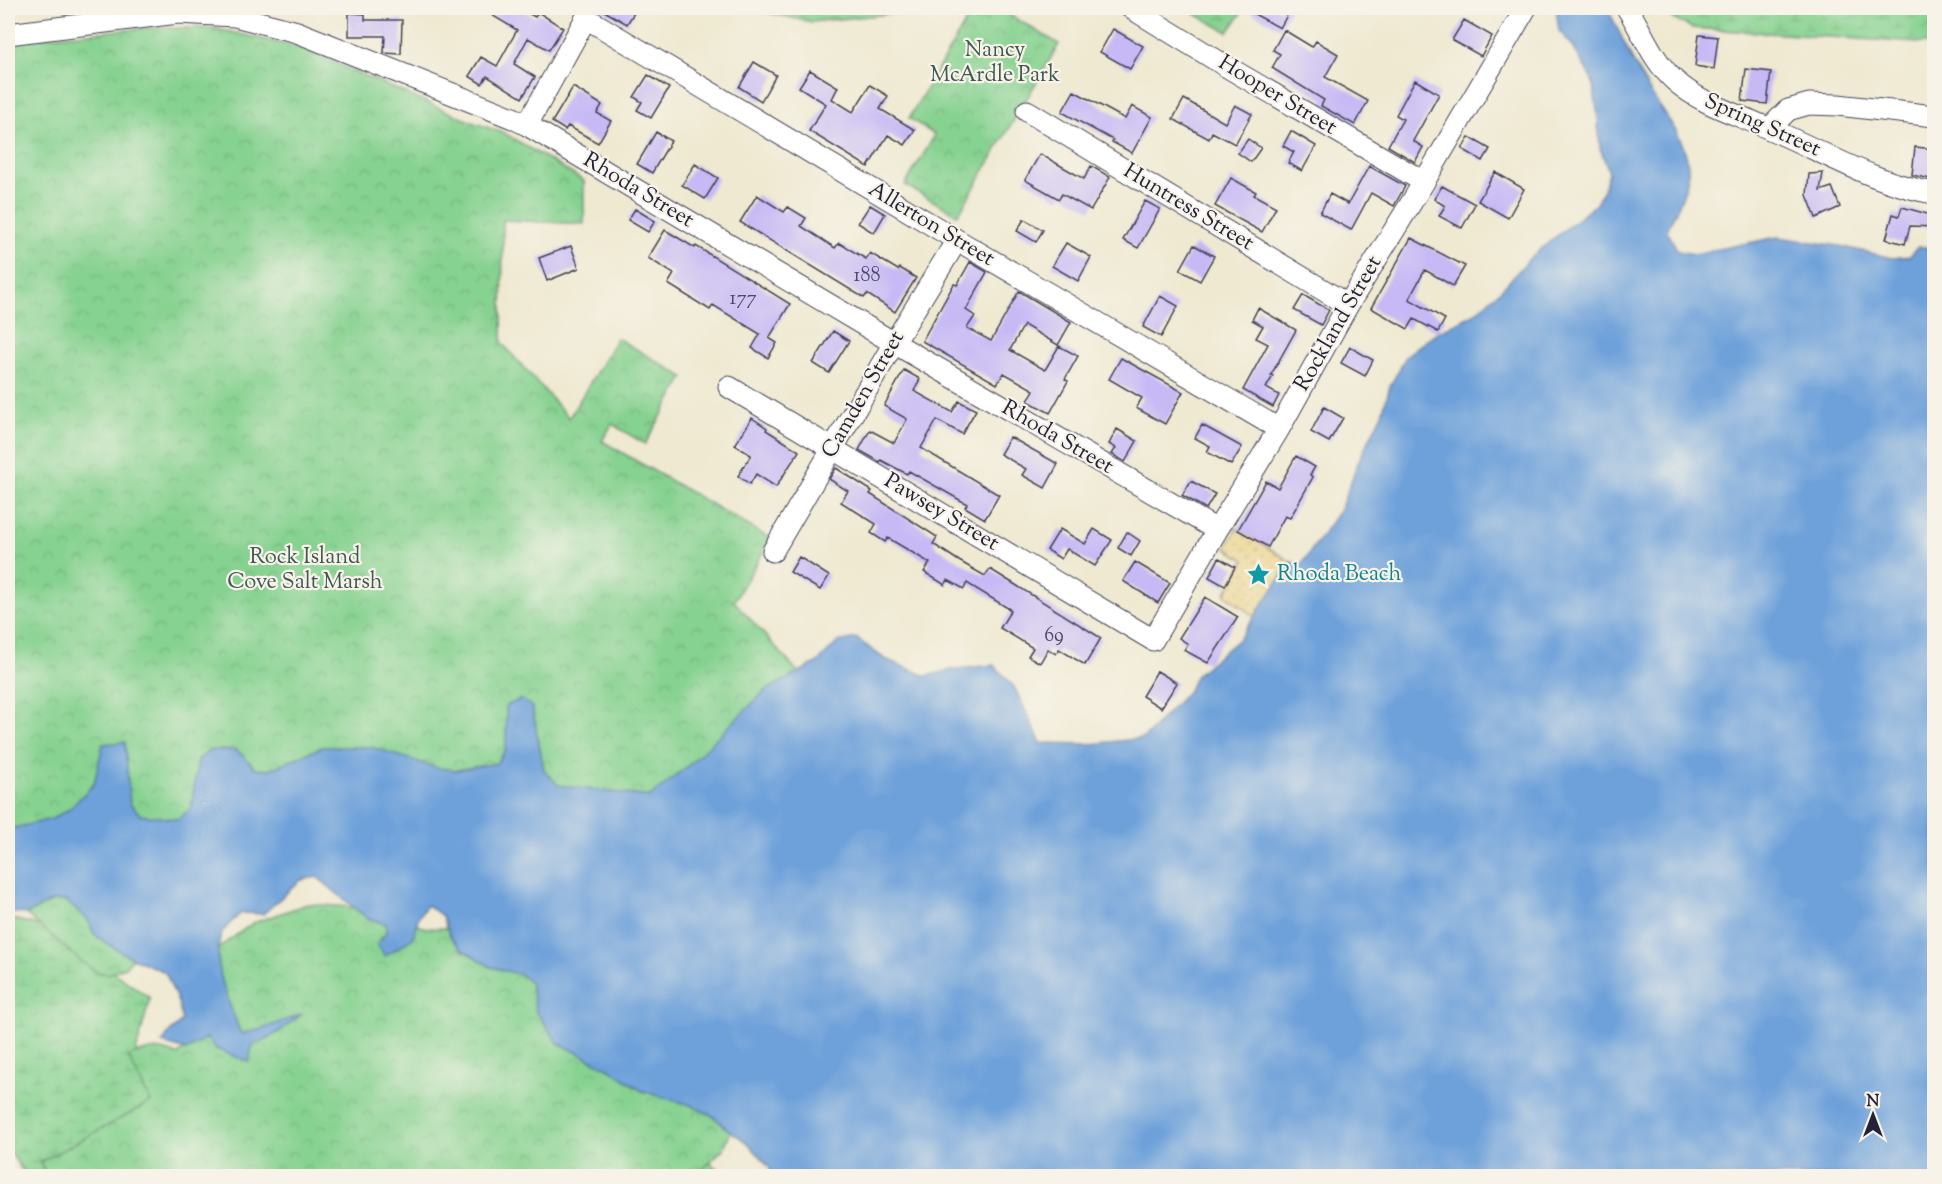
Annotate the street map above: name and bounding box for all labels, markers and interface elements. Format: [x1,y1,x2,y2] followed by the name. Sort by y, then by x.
[930,35,1060,92] park label: Nancy McArdle Park
[1212,48,1343,144] street label: Hooper Street
[1698,86,1826,166] street label: Spring Street
[576,145,700,237] street label: Rhoda Street
[1116,156,1260,260] street label: Huntress Street
[862,175,1001,276] street label: Allerton Street
[1287,250,1391,398] street label: Rockland Street
[854,262,880,291] house number: 188
[730,285,756,314] house number: 177
[815,325,914,465] street label: Camden Street
[995,393,1119,483] street label: Rhoda Street
[877,466,1005,560] street label: Pawsey Street
[227,542,383,599] park label: Rock Island Cove Salt Marsh
[1277,559,1402,591] place label: Rhoda Beach
[1246,562,1272,588] place icon: Rhoda Beach
[1044,622,1064,651] house number: 69
[1843,1085,1903,1145] north arrow
[1867,1091,1880,1114] text: N

